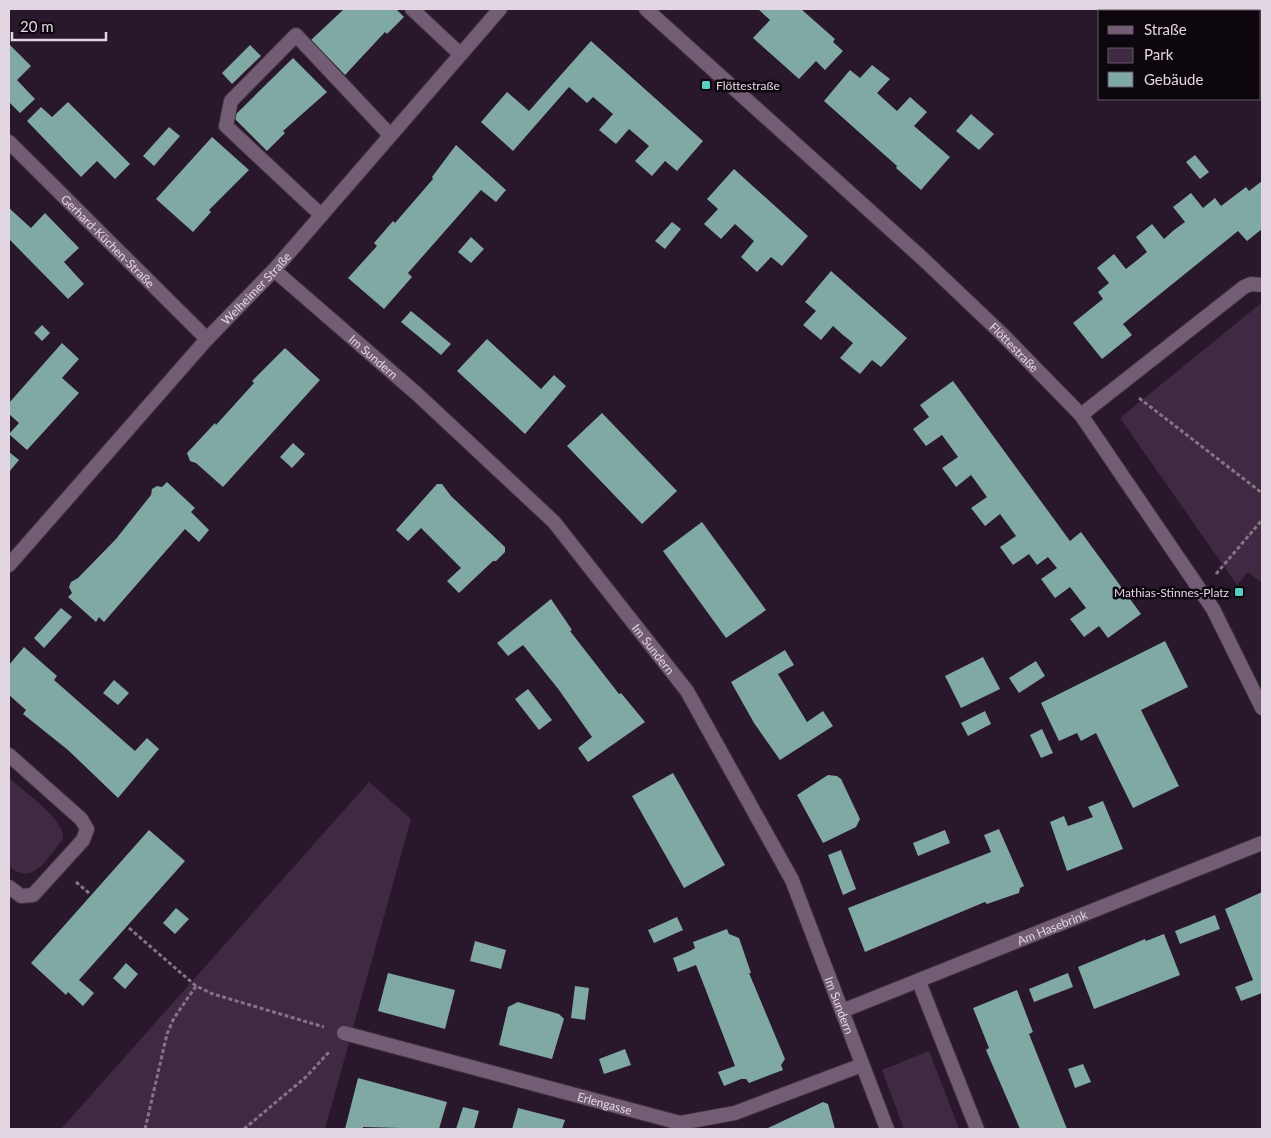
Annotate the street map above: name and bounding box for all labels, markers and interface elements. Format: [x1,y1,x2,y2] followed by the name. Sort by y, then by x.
[12,10,106,42] scale bar
[1098,10,1261,100] legend
[20,17,54,35] text: 20 m
[1144,20,1187,38] text: Straße
[1144,45,1174,63] text: Park
[1144,70,1203,88] text: Gebäude
[716,78,780,93] place label: Flöttestraße
[700,79,712,91] marker: Flöttestraße
[58,191,158,290] street label: Gerhard-Küchen-Straße
[218,249,294,327] street label: Welheimer Straße
[987,319,1042,375] street label: Flöttestraße
[346,331,401,382] street label: Im Sundern
[1114,585,1230,600] place label: Mathias-Stinnes-Platz
[1233,586,1245,598] marker: Mathias-Stinnes-Platz
[629,620,678,677] street label: Im Sundern
[1015,906,1090,948] street label: Am Hasebrink
[822,974,857,1036] street label: Im Sundern
[576,1088,634,1117] street label: Erlengasse

